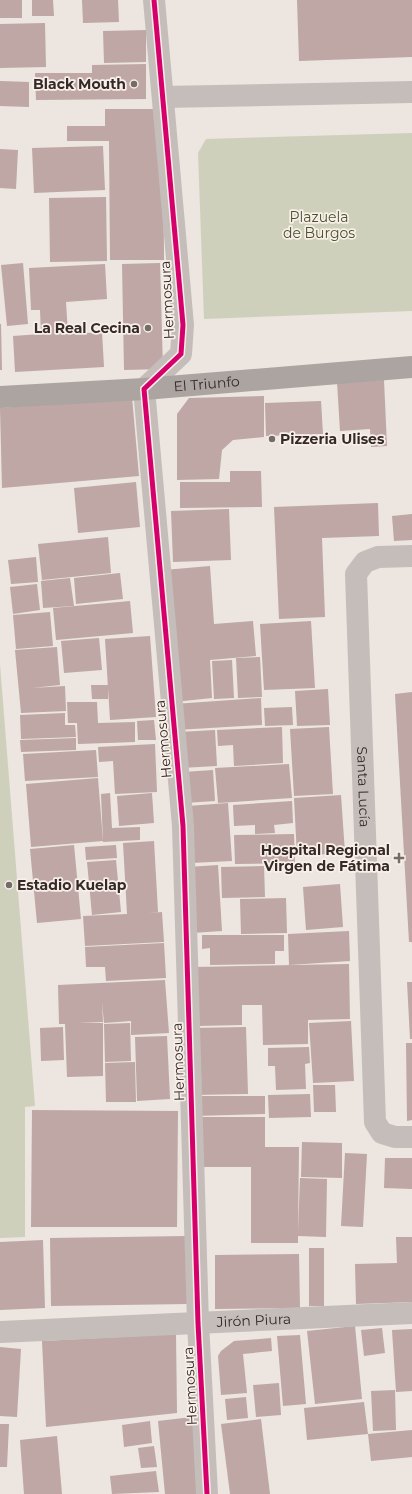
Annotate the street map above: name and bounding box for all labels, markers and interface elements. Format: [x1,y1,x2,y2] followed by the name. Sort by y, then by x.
[33,75,126,93] place label: Black Mouth
[129,79,139,89] marker: Black Mouth
[283,208,355,242] park label: Plazuela de Burgos
[156,260,178,340] street label: Hermosura
[34,319,140,337] place label: La Real Cecina
[143,323,153,333] marker: La Real Cecina
[173,372,241,396] street label: El Triunfo
[280,430,385,448] place label: Pizzeria Ulises
[267,434,277,444] marker: Pizzeria Ulises
[151,699,175,779] street label: Hermosura
[353,746,374,828] street label: Santa Lucía
[261,841,390,875] place label: Hospital Regional Virgen de Fátima
[393,852,405,864] marker: Hospital Regional Virgen de Fátima
[17,876,127,894] place label: Estadio Kuelap
[4,880,14,890] marker: Estadio Kuelap
[168,1022,188,1102] street label: Hermosura
[215,1310,291,1331] street label: Jirón Piura
[179,1346,201,1426] street label: Hermosura

